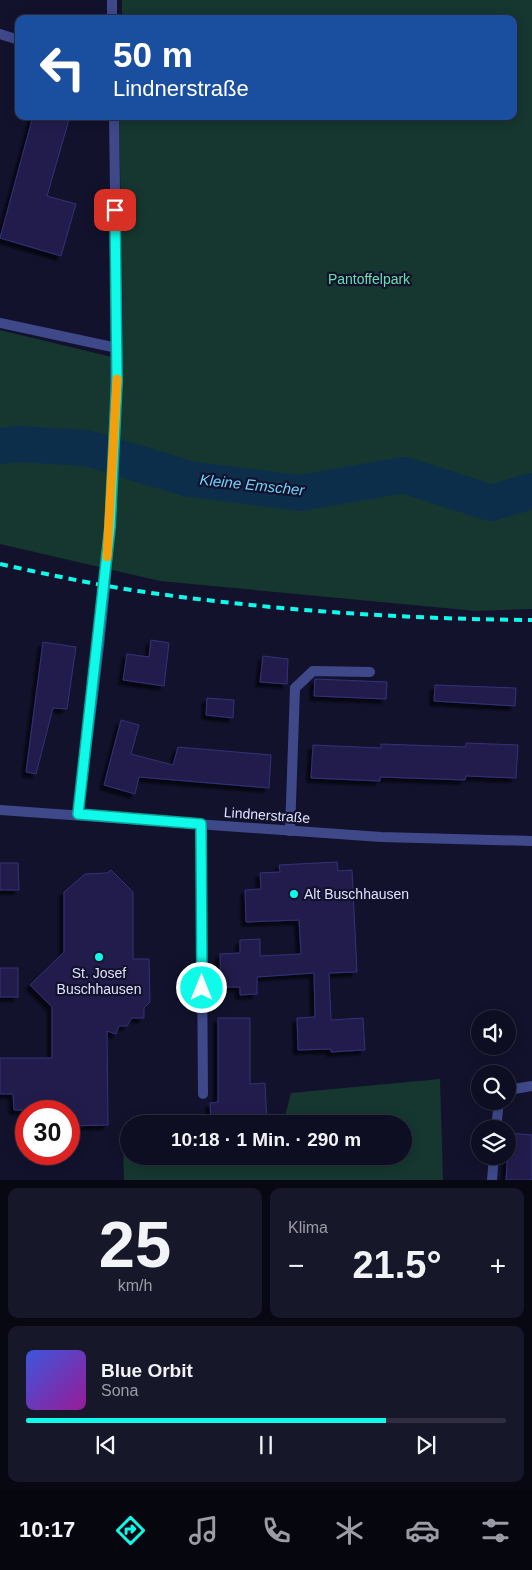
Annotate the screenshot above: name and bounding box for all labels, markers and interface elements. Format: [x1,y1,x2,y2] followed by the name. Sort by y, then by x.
[30,35,95,100] icon: left
[113,35,193,74] text: 50 m
[113,76,249,101] text: Lindnerstraße
[94,189,136,231] pin
[101,196,129,224] icon: arrive
[328,271,411,287] park label: Pantoffelpark
[199,471,306,499] water label: Kleine Emscher
[223,804,311,826] street label: Lindnerstraße
[304,886,409,902] place label: Alt Buschhausen
[288,888,300,900] marker: Alt Buschhausen
[93,951,105,963] marker: St. Josef Buschhausen
[175,961,227,1013] position arrow
[57,965,141,997] place label: St. Josef Buschhausen
[471,1010,516,1165] map controls
[471,1010,516,1055] button: sound
[471,1065,516,1110] button: search
[15,1100,80,1165] speed limit sign: 30
[471,1120,516,1165] button: layers
[171,1129,361,1150] text: 10:18 · 1 Min. · 290 m
[99,1208,171,1281] text: 25
[288,1219,328,1236] text: Klima
[352,1244,442,1286] text: 21.5°
[288,1250,304,1281] text: −
[490,1250,506,1281] text: +
[118,1277,152,1294] text: km/h
[101,1360,193,1381] text: Blue Orbit
[101,1382,138,1399] text: Sona
[92,1431,120,1459] icon: previous
[252,1431,280,1459] icon: pause
[412,1431,440,1459] icon: next
[113,1513,148,1548] icon: directions
[186,1513,221,1548] icon: music
[259,1513,294,1548] icon: phone
[332,1513,367,1548] icon: climate
[405,1513,440,1548] icon: car
[478,1513,513,1548] icon: filters
[19,1517,75,1542] text: 10:17

